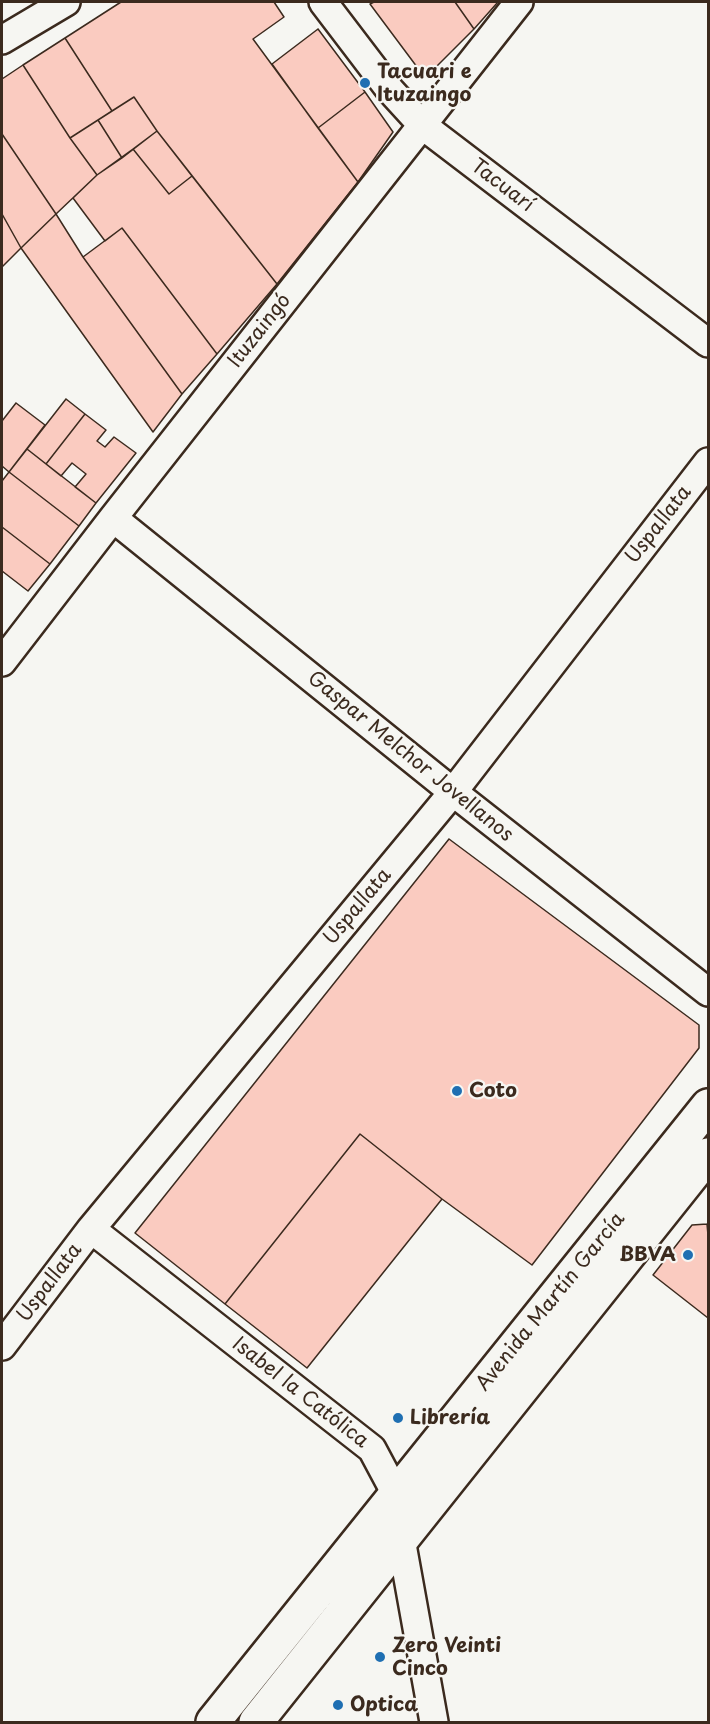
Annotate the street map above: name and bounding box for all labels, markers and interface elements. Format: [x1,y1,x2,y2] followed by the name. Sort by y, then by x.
[377,60,472,107] place label: Tacuari e Ituzaingo
[358,76,372,90] marker: Tacuari e Ituzaingo
[466,155,538,217] street label: Tacuarí
[224,289,296,373] street label: Ituzaingó
[621,481,697,569] street label: Uspallata
[302,667,518,847] street label: Gaspar Melchor Jovellanos
[319,864,397,950] street label: Uspallata
[469,1079,517,1103] place label: Coto
[450,1084,464,1098] marker: Coto
[472,1208,630,1396] street label: Avenida Martín García
[13,1239,87,1327] street label: Uspallata
[619,1243,676,1267] place label: BBVA
[681,1248,695,1262] marker: BBVA
[227,1332,373,1454] street label: Isabel la Católica
[410,1406,490,1430] place label: Librería
[391,1411,405,1425] marker: Librería
[392,1634,501,1681] place label: Zero Veinti Cinco
[373,1650,387,1664] marker: Zero Veinti Cinco
[350,1693,418,1717] place label: Optica
[331,1698,345,1712] marker: Optica

